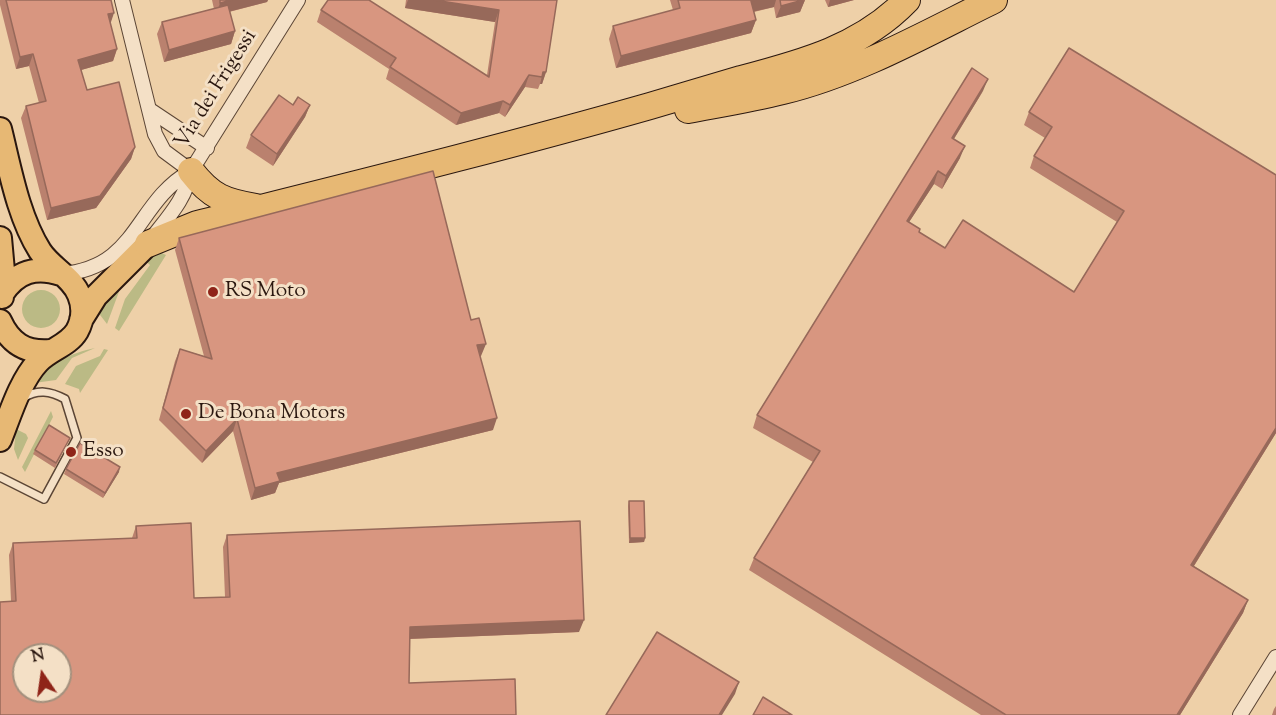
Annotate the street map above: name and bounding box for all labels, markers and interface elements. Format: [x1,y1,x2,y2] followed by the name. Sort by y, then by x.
[171,26,263,154] street label: Via dei Frigessi
[225,279,306,305] place label: RS Moto
[206,285,220,299] marker: RS Moto
[198,401,345,427] place label: De Bona Motors
[179,407,193,421] marker: De Bona Motors
[83,439,124,465] place label: Esso
[64,445,78,459] marker: Esso
[12,643,72,703] north arrow
[29,644,47,670] text: N

